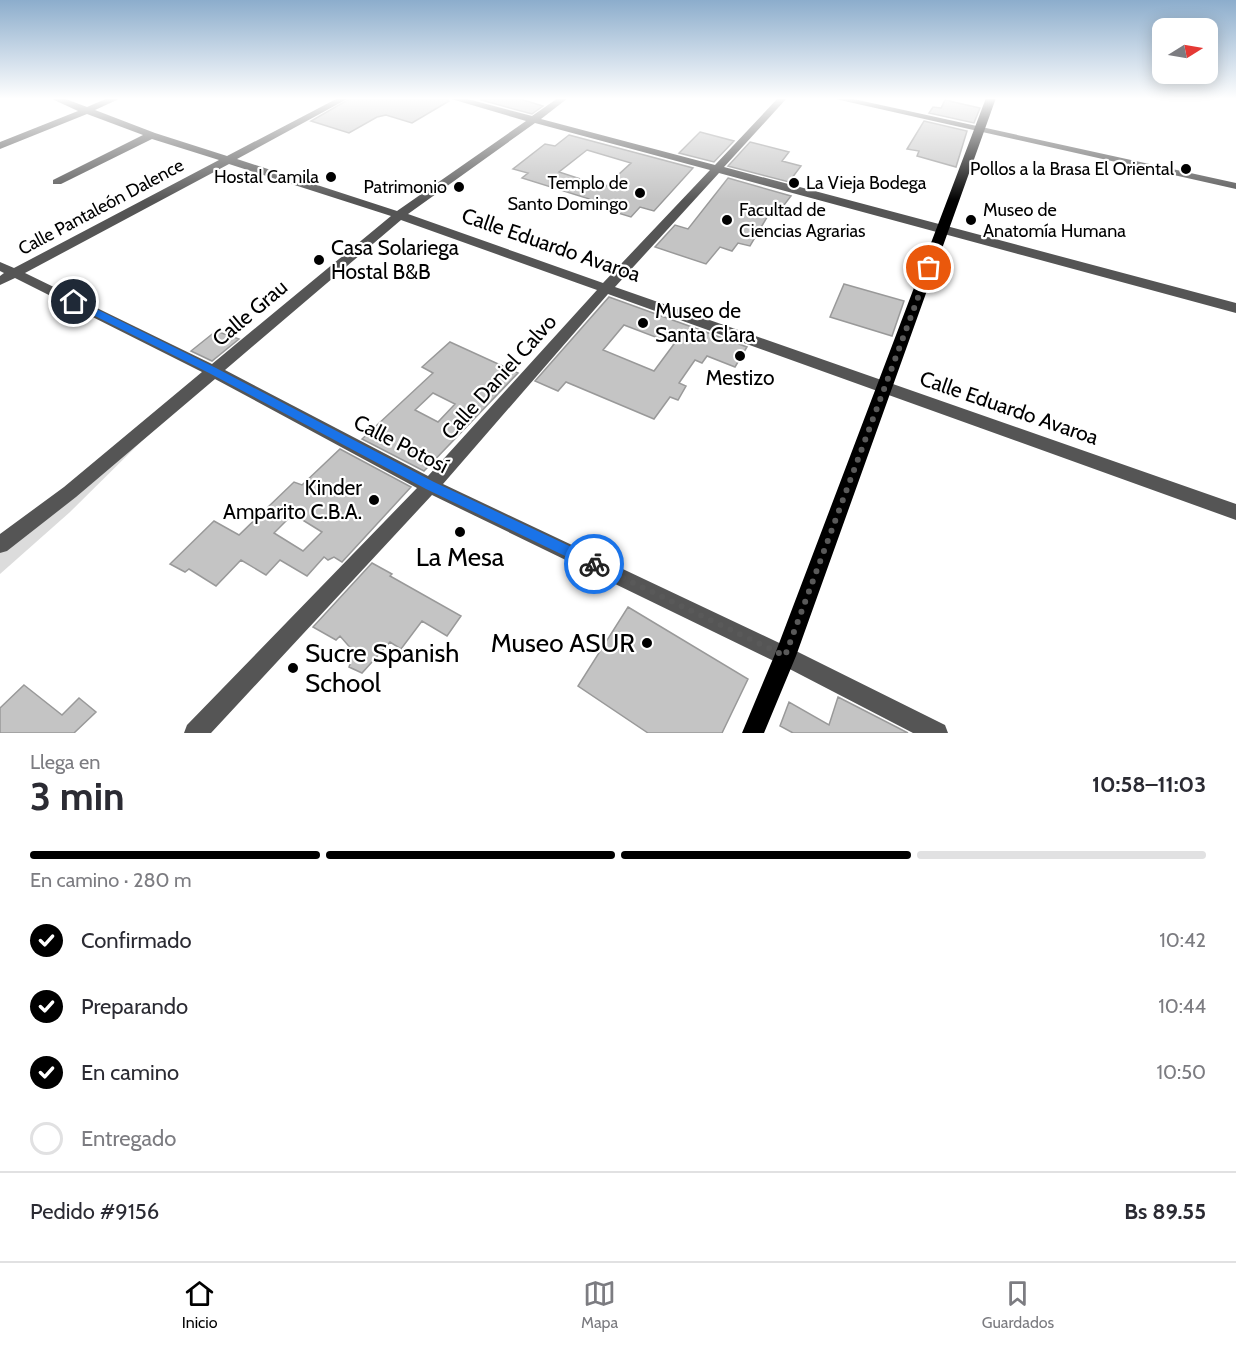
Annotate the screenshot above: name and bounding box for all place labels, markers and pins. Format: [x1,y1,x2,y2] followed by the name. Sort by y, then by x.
[970,158,1175,180] place label: Pollos a la Brasa El Oriental
[1179,162,1193,176] marker: Pollos a la Brasa El Oriental
[214,166,319,188] place label: Hostal Camila
[324,170,338,184] marker: Hostal Camila
[508,172,628,215] place label: Templo de Santo Domingo
[806,172,927,194] place label: La Vieja Bodega
[363,176,447,198] place label: Patrimonio
[787,176,801,190] marker: La Vieja Bodega
[452,180,466,194] marker: Patrimonio
[633,186,647,200] marker: Templo de Santo Domingo
[739,199,866,242] place label: Facultad de Ciencias Agrarias
[983,199,1126,242] place label: Museo de Anatomía Humana
[720,213,734,227] marker: Facultad de Ciencias Agrarias
[964,213,978,227] marker: Museo de Anatomía Humana
[331,235,459,284] place label: Casa Solariega Hostal B&B
[903,242,954,293] pin
[312,253,326,267] marker: Casa Solariega Hostal B&B
[48,276,99,327] pin
[655,298,755,347] place label: Museo de Santa Clara
[636,316,650,330] marker: Museo de Santa Clara
[733,349,747,363] marker: Mestizo
[706,365,775,390] place label: Mestizo
[223,475,362,524] place label: Kinder Amparito C.B.A.
[367,493,381,507] marker: Kinder Amparito C.B.A.
[453,525,467,539] marker: La Mesa
[416,541,505,573] place label: La Mesa
[491,627,635,659] place label: Museo ASUR
[640,636,654,650] marker: Museo ASUR
[305,637,459,699] place label: Sucre Spanish School
[286,661,300,675] marker: Sucre Spanish School

